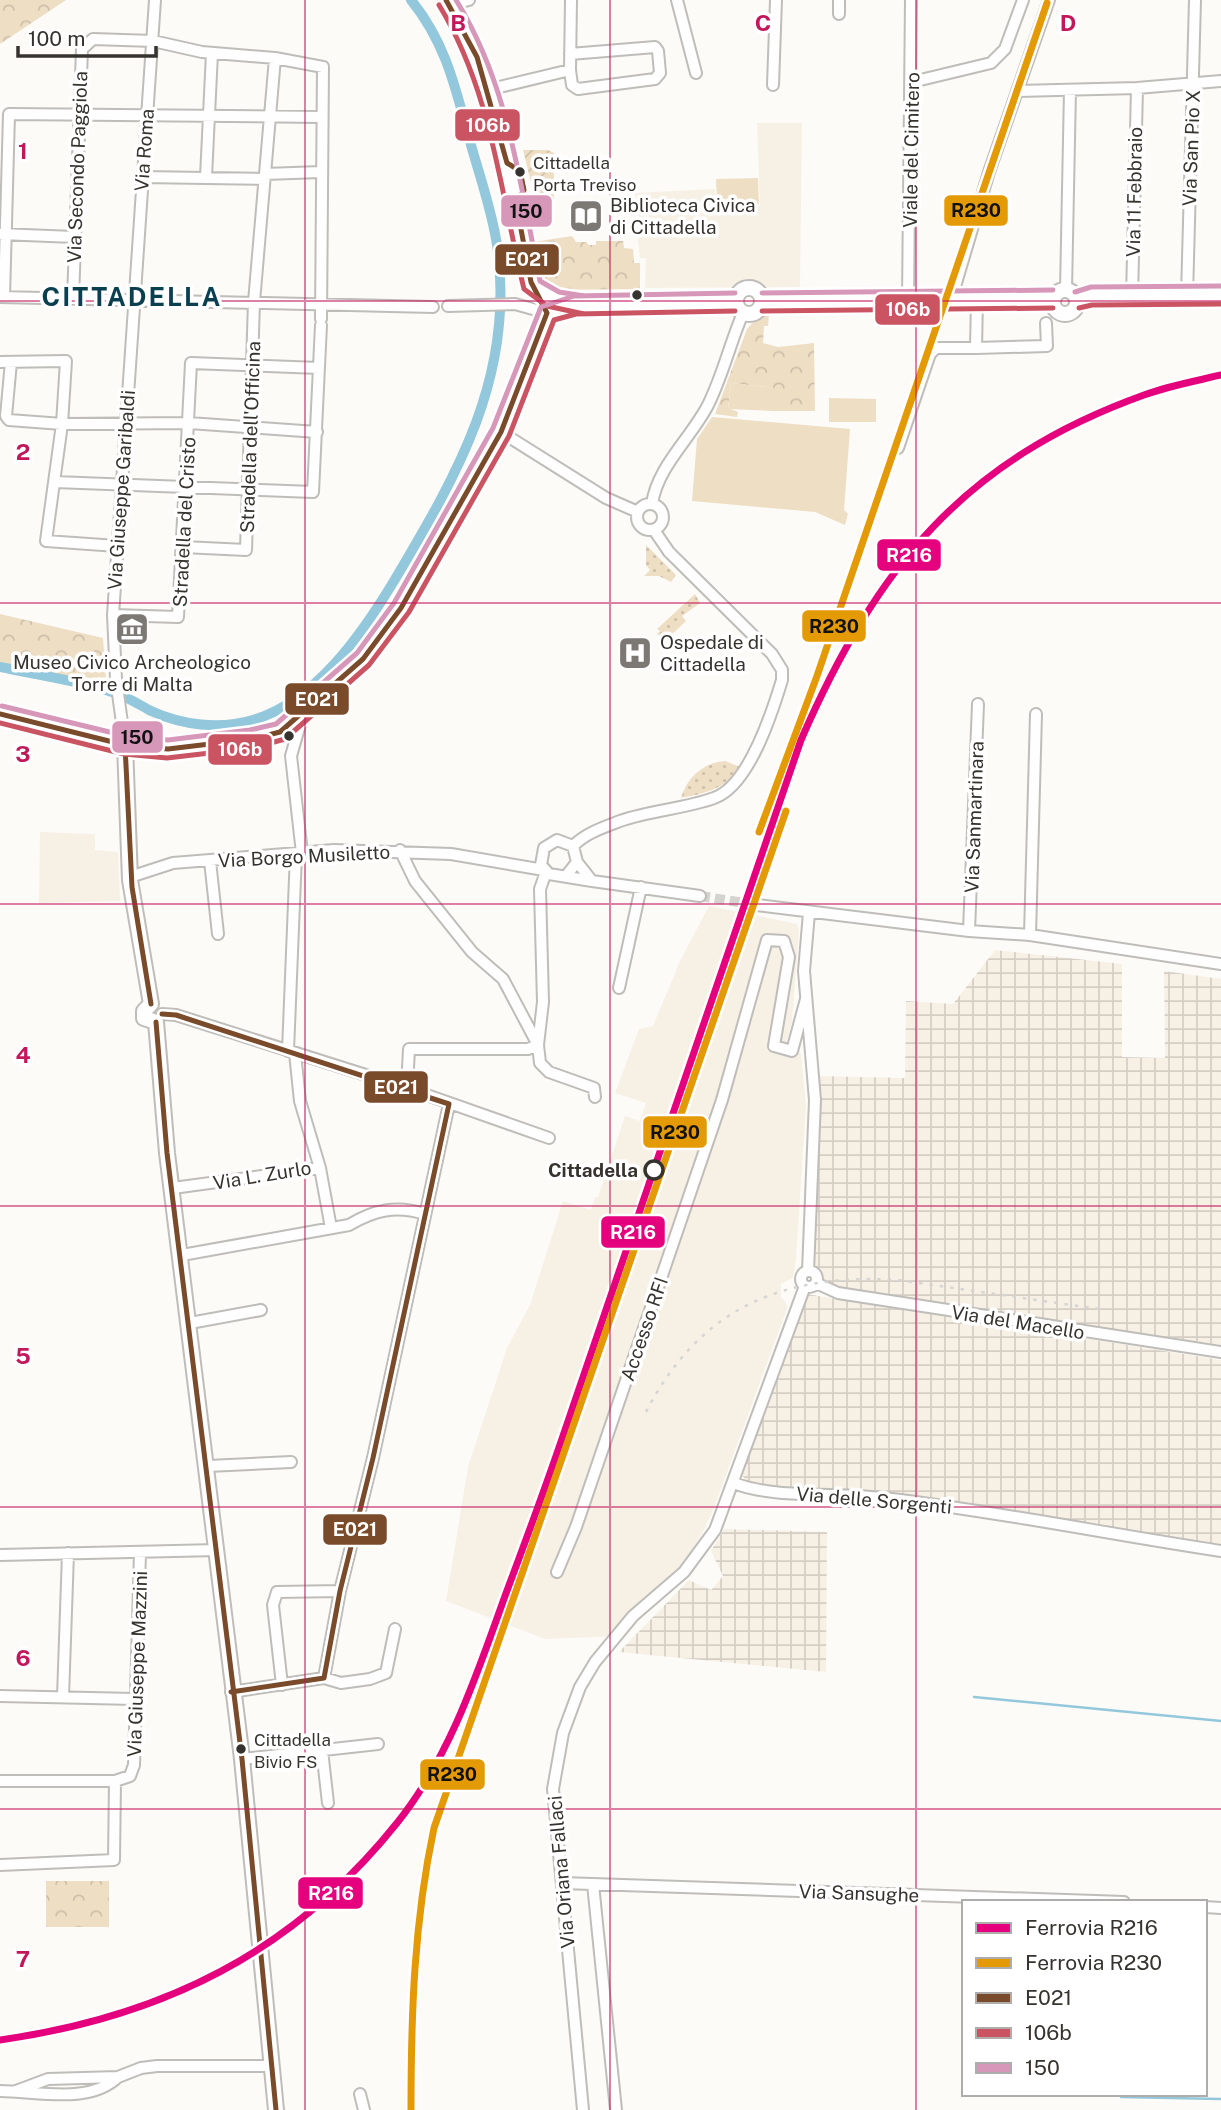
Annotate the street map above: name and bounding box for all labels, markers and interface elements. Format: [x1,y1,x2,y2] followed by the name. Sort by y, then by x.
[450,9,466,36] text: B
[755,9,771,36] text: C
[1060,9,1076,36] text: D
[18,14,156,58] scale bar
[28,26,85,51] text: 100 m
[63,71,91,263] street label: Via Secondo Paggiola
[899,72,923,228] street label: Viale del Cimitero
[1178,89,1204,207] street label: Via San Pio X
[130,108,158,192] street label: Via Roma
[454,108,521,142] line badge: 106b
[466,114,510,136] text: 106b
[1122,127,1146,257] street label: Via 11 Febbraio
[18,137,28,164] text: 1
[533,153,636,195] place label: Cittadella Porta Treviso
[513,165,527,179] marker: Cittadella Porta Treviso
[500,194,553,228] line badge: 150
[610,194,756,238] place label: Biblioteca Civica di Cittadella
[943,194,1009,227] line badge: R230
[567,197,605,235] library icon: Biblioteca Civica di Cittadella
[951,199,1001,221] text: R230
[509,200,543,222] text: 150
[494,243,560,276] line badge: E021
[505,248,549,270] text: E021
[42,281,222,312] district label: CITTADELLA
[630,288,644,302] unlabelled marker
[874,293,941,326] line badge: 106b
[886,298,930,320] text: 106b
[236,341,264,533] street label: Stradella dell'Officina
[103,389,139,591] street label: Via Giuseppe Garibaldi
[169,436,199,608] street label: Stradella del Cristo
[16,438,30,465] text: 2
[876,538,942,572] line badge: R216
[886,544,932,566] text: R216
[801,609,867,643] line badge: R230
[113,610,151,648] museum icon: Museo Civico Archeologico Torre di Malta
[809,615,859,637] text: R230
[660,631,764,675] place label: Ospedale di Cittadella
[616,634,654,672] hospital icon: Ospedale di Cittadella
[13,651,251,695] place label: Museo Civico Archeologico Torre di Malta
[284,682,350,716] line badge: E021
[295,688,339,710] text: E021
[111,720,164,754] line badge: 150
[120,726,154,748] text: 150
[282,729,296,743] unlabelled marker
[207,733,273,766] line badge: 106b
[218,738,262,760] text: 106b
[15,740,31,767] text: 3
[960,741,988,893] street label: Via Sanmartinara
[217,841,391,871] street label: Via Borgo Musiletto
[15,1041,31,1068] text: 4
[363,1070,429,1104] line badge: E021
[374,1076,418,1098] text: E021
[642,1115,708,1149] line badge: R230
[650,1121,700,1143] text: R230
[211,1156,313,1194] street label: Via L. Zurlo
[548,1159,638,1181] place label: Cittadella
[644,1160,664,1180] marker: Cittadella
[600,1215,666,1249] line badge: R216
[610,1221,656,1243] text: R216
[616,1274,672,1384] street label: Accesso RFI
[950,1301,1086,1343] street label: Via del Macello
[15,1342,31,1369] text: 5
[795,1482,953,1518] street label: Via delle Sorgenti
[322,1513,388,1546] line badge: E021
[333,1518,377,1540] text: E021
[123,1570,151,1758] street label: Via Giuseppe Mazzini
[15,1644,31,1671] text: 6
[254,1730,331,1772] place label: Cittadella Bivio FS
[234,1742,248,1756] marker: Cittadella Bivio FS
[419,1758,486,1791] line badge: R230
[427,1763,477,1785] text: R230
[543,1795,579,1949] street label: Via Oriana Fallaci
[297,1876,364,1910] line badge: R216
[798,1880,920,1906] street label: Via Sansughe
[308,1882,354,1904] text: R216
[962,1900,1207,2096] legend
[1025,1915,1158,1940] text: Ferrovia R216
[16,1945,30,1972] text: 7
[1025,1950,1162,1975] text: Ferrovia R230
[1025,1985,1072,2010] text: E021
[1025,2020,1072,2045] text: 106b
[1025,2055,1060,2080] text: 150

